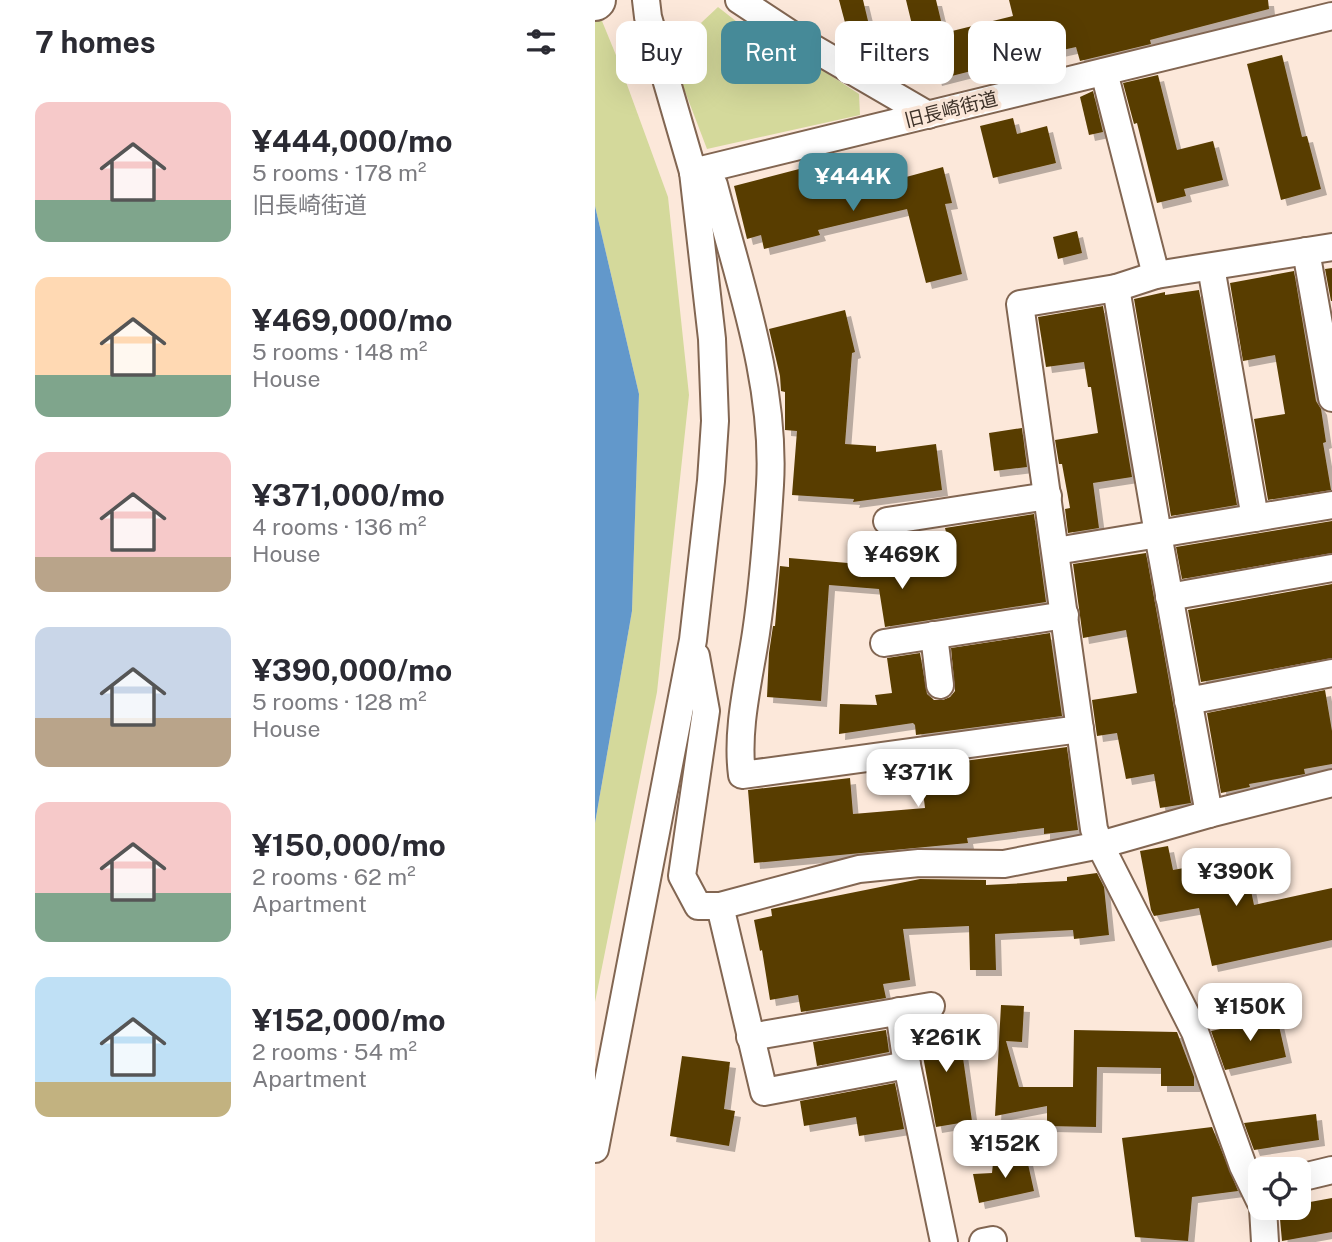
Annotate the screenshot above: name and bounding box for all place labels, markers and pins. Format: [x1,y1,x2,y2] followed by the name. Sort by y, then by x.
[804,154,902,213] pin: ¥444K
[853,532,951,591] pin: ¥469K
[869,750,967,809] pin: ¥371K
[1187,848,1285,908] pin: ¥390K
[1201,984,1299,1043] pin: ¥150K
[897,1014,995,1074] pin: ¥261K
[956,1120,1054,1180] pin: ¥152K

